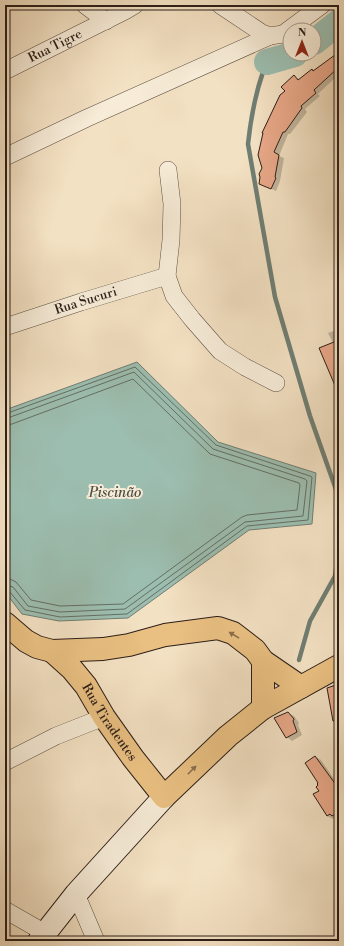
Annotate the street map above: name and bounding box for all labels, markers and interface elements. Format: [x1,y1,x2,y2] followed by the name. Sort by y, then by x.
[282,22,322,62] north arrow
[25,26,85,66] street label: Rua Tigre
[298,26,307,40] text: N
[52,284,119,318] street label: Rua Sucuri
[88,484,141,502] water label: Piscinão
[228,632,240,639] one-way arrow
[78,680,141,764] street label: Rua Tiradentes
[187,765,197,775] one-way arrow

